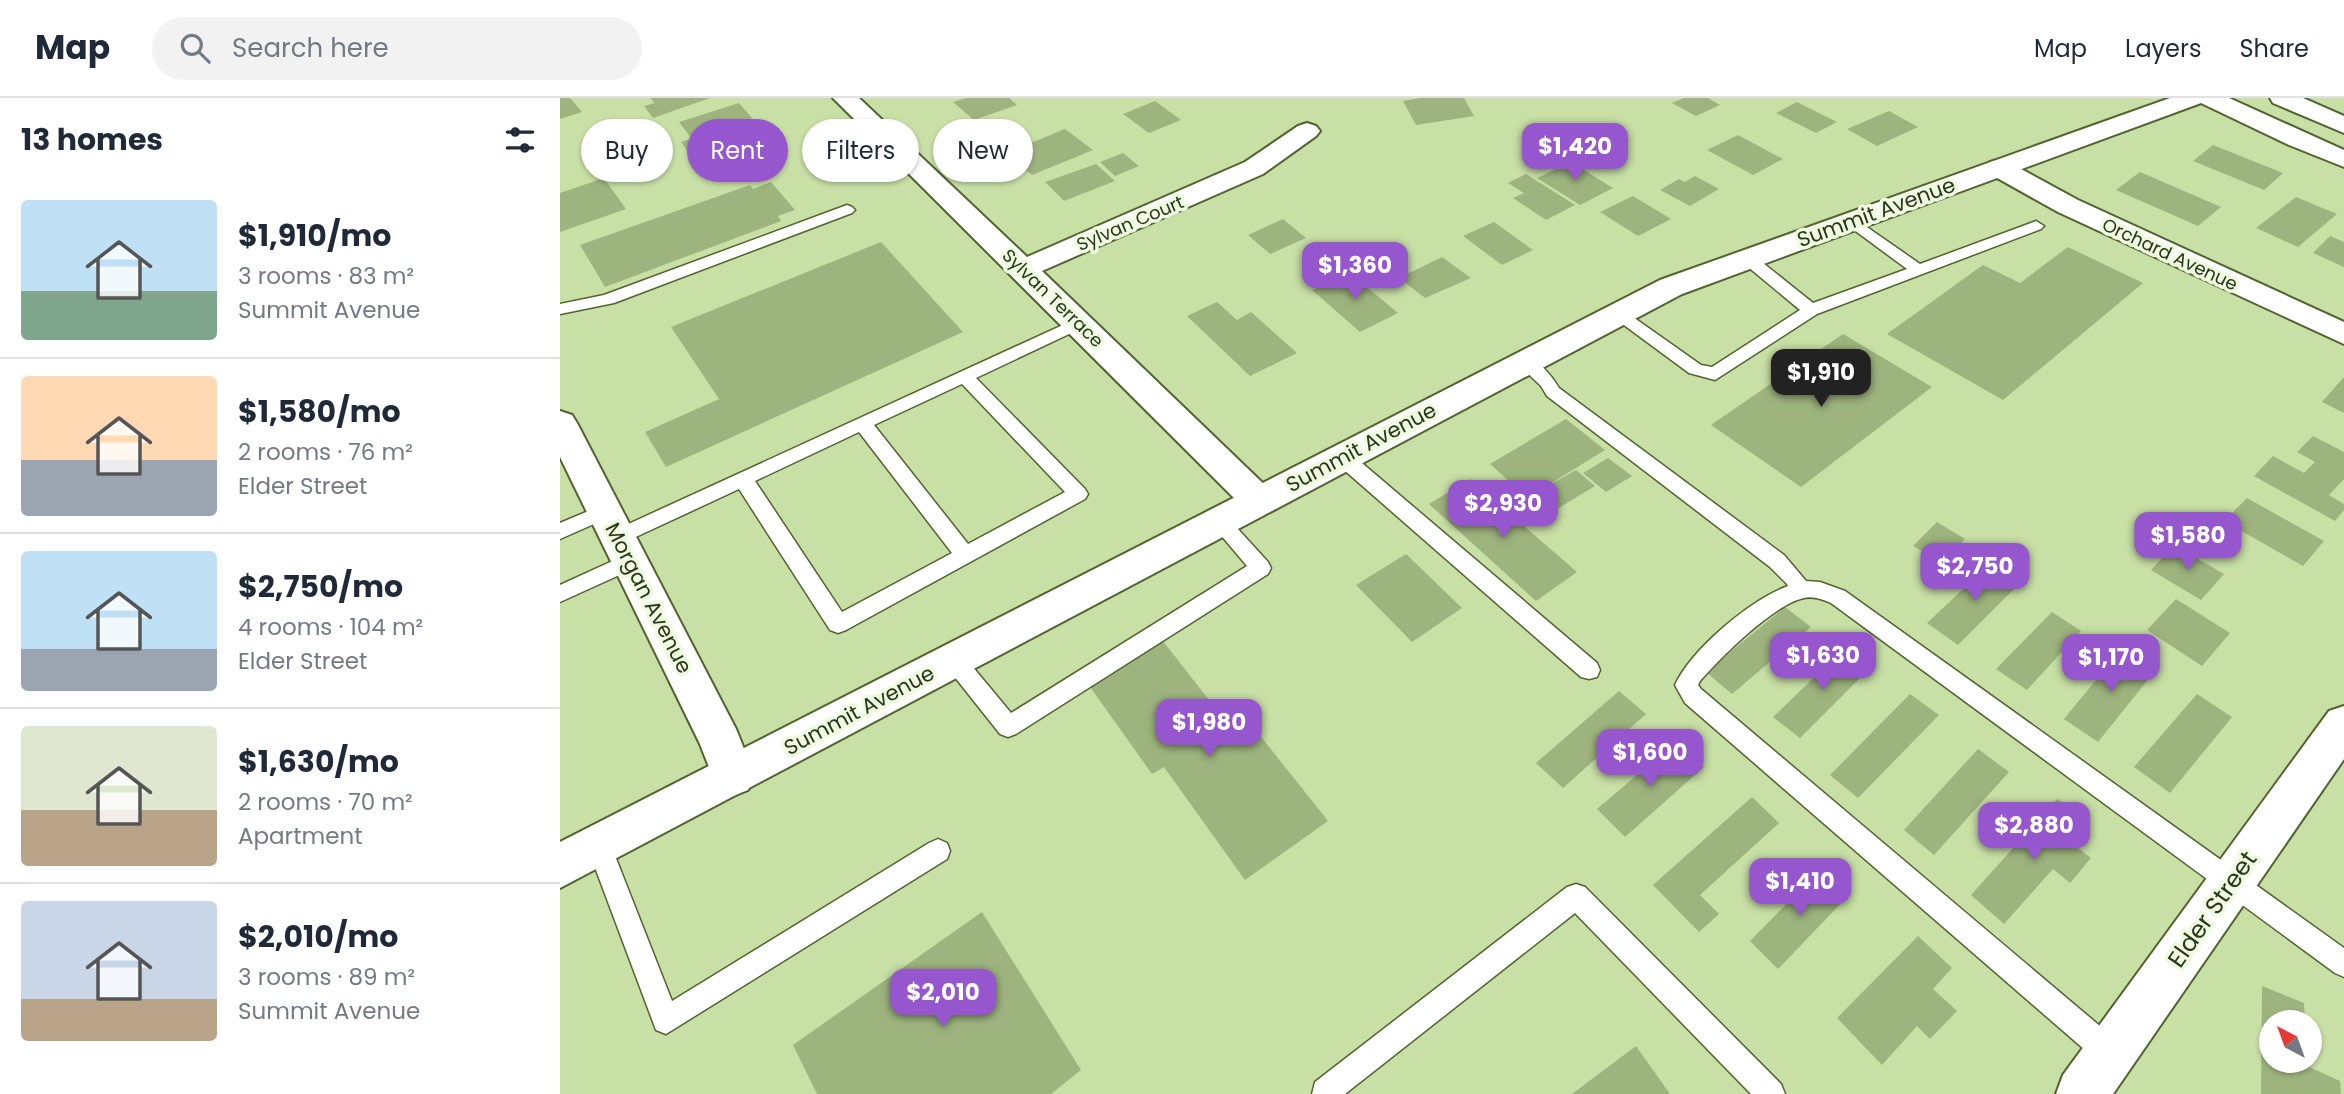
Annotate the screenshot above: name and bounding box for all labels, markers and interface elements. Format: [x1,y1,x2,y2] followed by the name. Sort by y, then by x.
[152,17,642,80] search box
[35,24,110,71] text: Map
[176,29,214,67] icon: search
[232,30,389,66] text: Search here
[2034,32,2087,65] text: Map
[2125,32,2201,65] text: Layers
[2239,32,2309,65] text: Share
[21,118,163,161] text: 13 homes
[581,119,673,182] chip: Buy
[687,119,788,182] chip: Rent
[802,119,919,182] chip: Filters
[933,119,1033,182] chip: New
[501,121,539,159] icon: filters
[1518,123,1632,183] pin: $1,420
[1538,130,1612,162] text: $1,420
[1793,170,1959,254] street label: Summit Avenue
[1073,189,1187,257] street label: Sylvan Court
[2098,212,2242,296] street label: Orchard Avenue
[238,214,391,257] text: $1,910/mo
[77,228,161,312] icon: home
[1298,242,1412,302] pin: $1,360
[997,243,1109,353] street label: Sylvan Terrace
[1318,249,1392,281] text: $1,360
[238,260,414,292] text: 3 rooms · 83 m²
[238,294,420,326] text: Summit Avenue
[1764,350,1878,409] pin: $1,910
[1787,356,1855,388] text: $1,910
[238,390,401,433] text: $1,580/mo
[1281,395,1441,499] street label: Summit Avenue
[77,404,161,488] icon: home
[238,436,413,468] text: 2 rooms · 76 m²
[238,470,367,502] text: Elder Street
[1446,480,1560,540] pin: $2,930
[1464,487,1542,519] text: $2,930
[2131,512,2245,572] pin: $1,580
[598,518,700,678] street label: Morgan Avenue
[2150,519,2226,551] text: $1,580
[1918,544,2032,603] pin: $2,750
[1936,550,2014,582] text: $2,750
[238,565,403,608] text: $2,750/mo
[77,579,161,663] icon: home
[238,611,423,643] text: 4 rooms · 104 m²
[1766,632,1880,692] pin: $1,630
[2054,634,2168,694] pin: $1,170
[1786,639,1860,671] text: $1,630
[2078,641,2144,673] text: $1,170
[238,645,367,677] text: Elder Street
[779,658,939,762] street label: Summit Avenue
[1152,700,1266,759] pin: $1,980
[1172,706,1246,738] text: $1,980
[1593,730,1707,789] pin: $1,600
[1612,736,1688,768] text: $1,600
[238,740,399,783] text: $1,630/mo
[77,754,161,838] icon: home
[238,786,413,818] text: 2 rooms · 70 m²
[1977,802,2091,862] pin: $2,880
[1994,809,2074,841] text: $2,880
[238,820,363,852] text: Apartment
[2160,844,2264,974] street label: Elder Street
[1743,858,1857,918] pin: $1,410
[1765,865,1835,897] text: $1,410
[238,915,398,958] text: $2,010/mo
[77,929,161,1013] icon: home
[238,961,415,993] text: 3 rooms · 89 m²
[886,970,1000,1029] pin: $2,010
[906,976,980,1008] text: $2,010
[238,995,420,1027] text: Summit Avenue
[2259,1010,2322,1073] north arrow
[2259,1010,2322,1073] map controls

